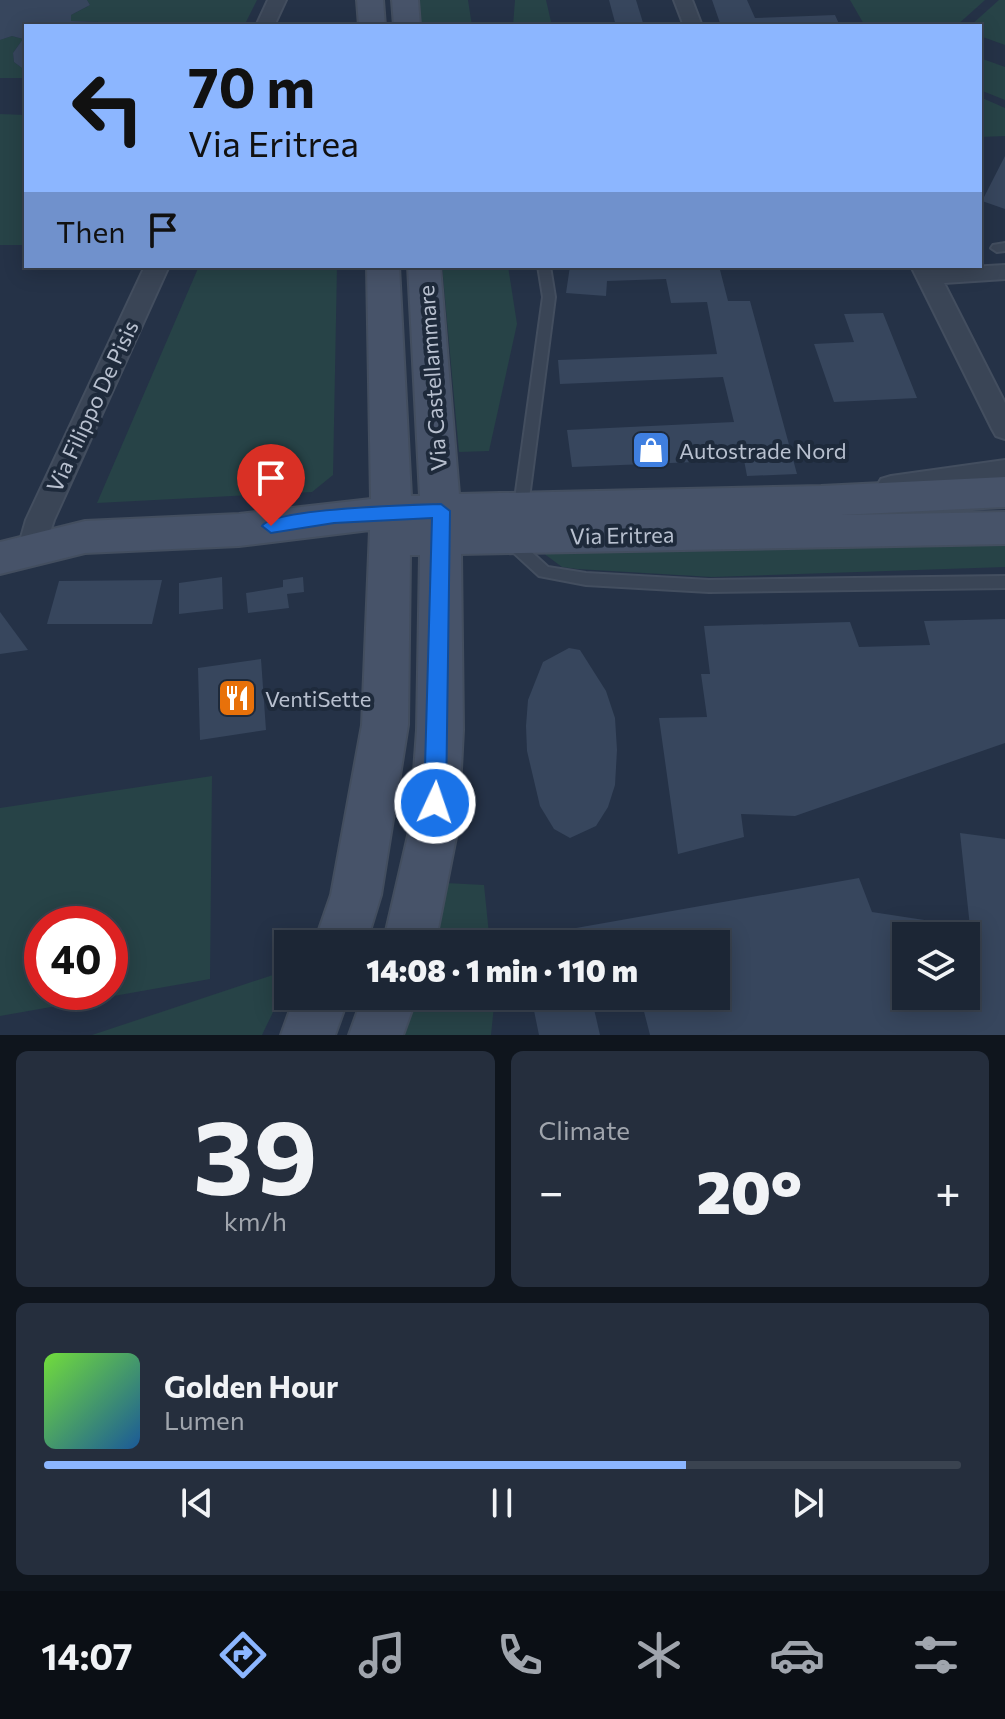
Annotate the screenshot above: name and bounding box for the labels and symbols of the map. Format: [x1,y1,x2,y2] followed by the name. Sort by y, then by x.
[412,284,452,472] street label: Via Castellammare
[40,316,144,496] street label: Via Filippo De Pisis
[630,429,672,471] shop icon: Autostrade Nord
[679,437,846,464] place label: Autostrade Nord
[237,444,305,526] pin
[570,521,674,549] street label: Via Eritrea
[216,677,258,719] restaurant icon: VentiSette
[265,685,371,712] place label: VentiSette
[393,761,477,845] position arrow
[24,906,128,1010] speed limit sign: 40

